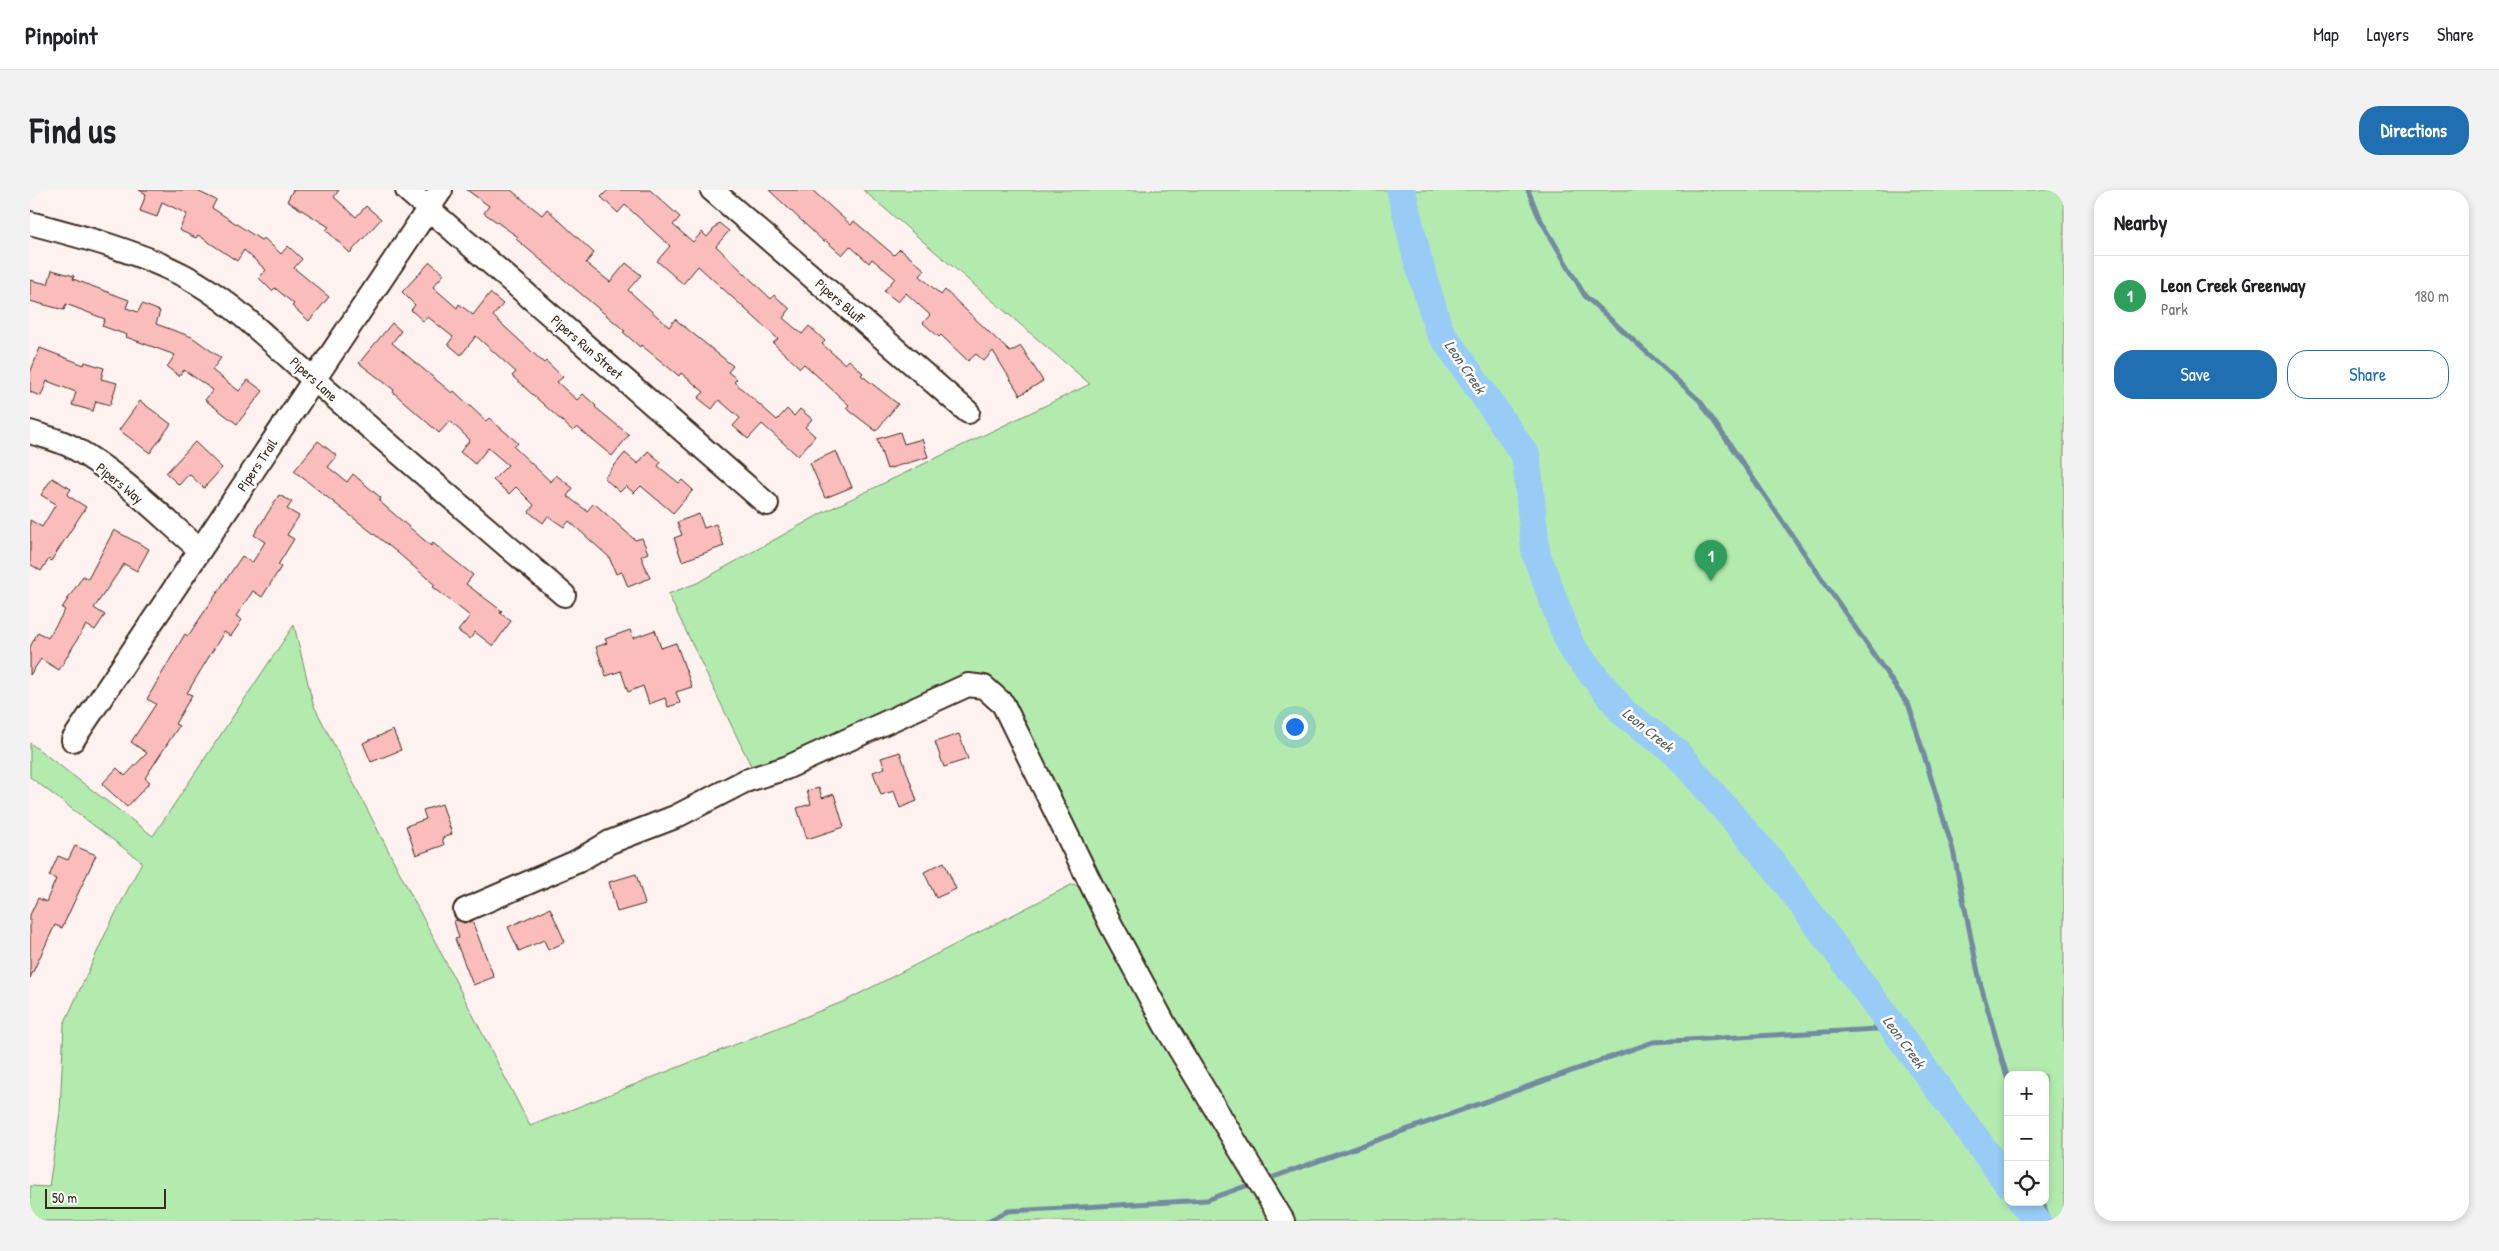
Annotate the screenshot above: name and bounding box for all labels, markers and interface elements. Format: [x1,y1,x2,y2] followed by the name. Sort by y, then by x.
[25,19,97,51] text: Pinpoint
[2313,22,2339,47] text: Map
[2367,22,2409,47] text: Layers
[2437,22,2474,47] text: Share
[2359,106,2469,155] button: Directions
[30,107,116,154] text: Find us
[2114,208,2167,237] text: Nearby
[2161,272,2306,298] text: Leon Creek Greenway
[811,274,869,328] street label: Pipers Bluff
[2127,285,2133,307] text: 1
[2415,285,2449,307] text: 180 m
[2161,298,2188,320] text: Park
[547,310,627,384] street label: Pipers Run Street
[1440,336,1492,399] water label: Leon Creek
[2114,350,2277,399] button: Save
[2287,350,2449,399] button: Share
[286,352,343,406] street label: Pipers Lane
[232,434,282,495] street label: Pipers Trail
[92,458,148,508] street label: Pipers Way
[1695,540,1727,581] pin: 1
[1618,703,1680,758] water label: Leon Creek
[1282,714,1308,740] your location
[1878,1011,1932,1074] water label: Leon Creek
[2004,1071,2049,1206] map controls
[2004,1071,2049,1116] button: +
[2004,1116,2049,1161] button: −
[2004,1161,2049,1206] button: locate
[45,1186,166,1209] scale bar
[52,1188,77,1207] text: 50 m

